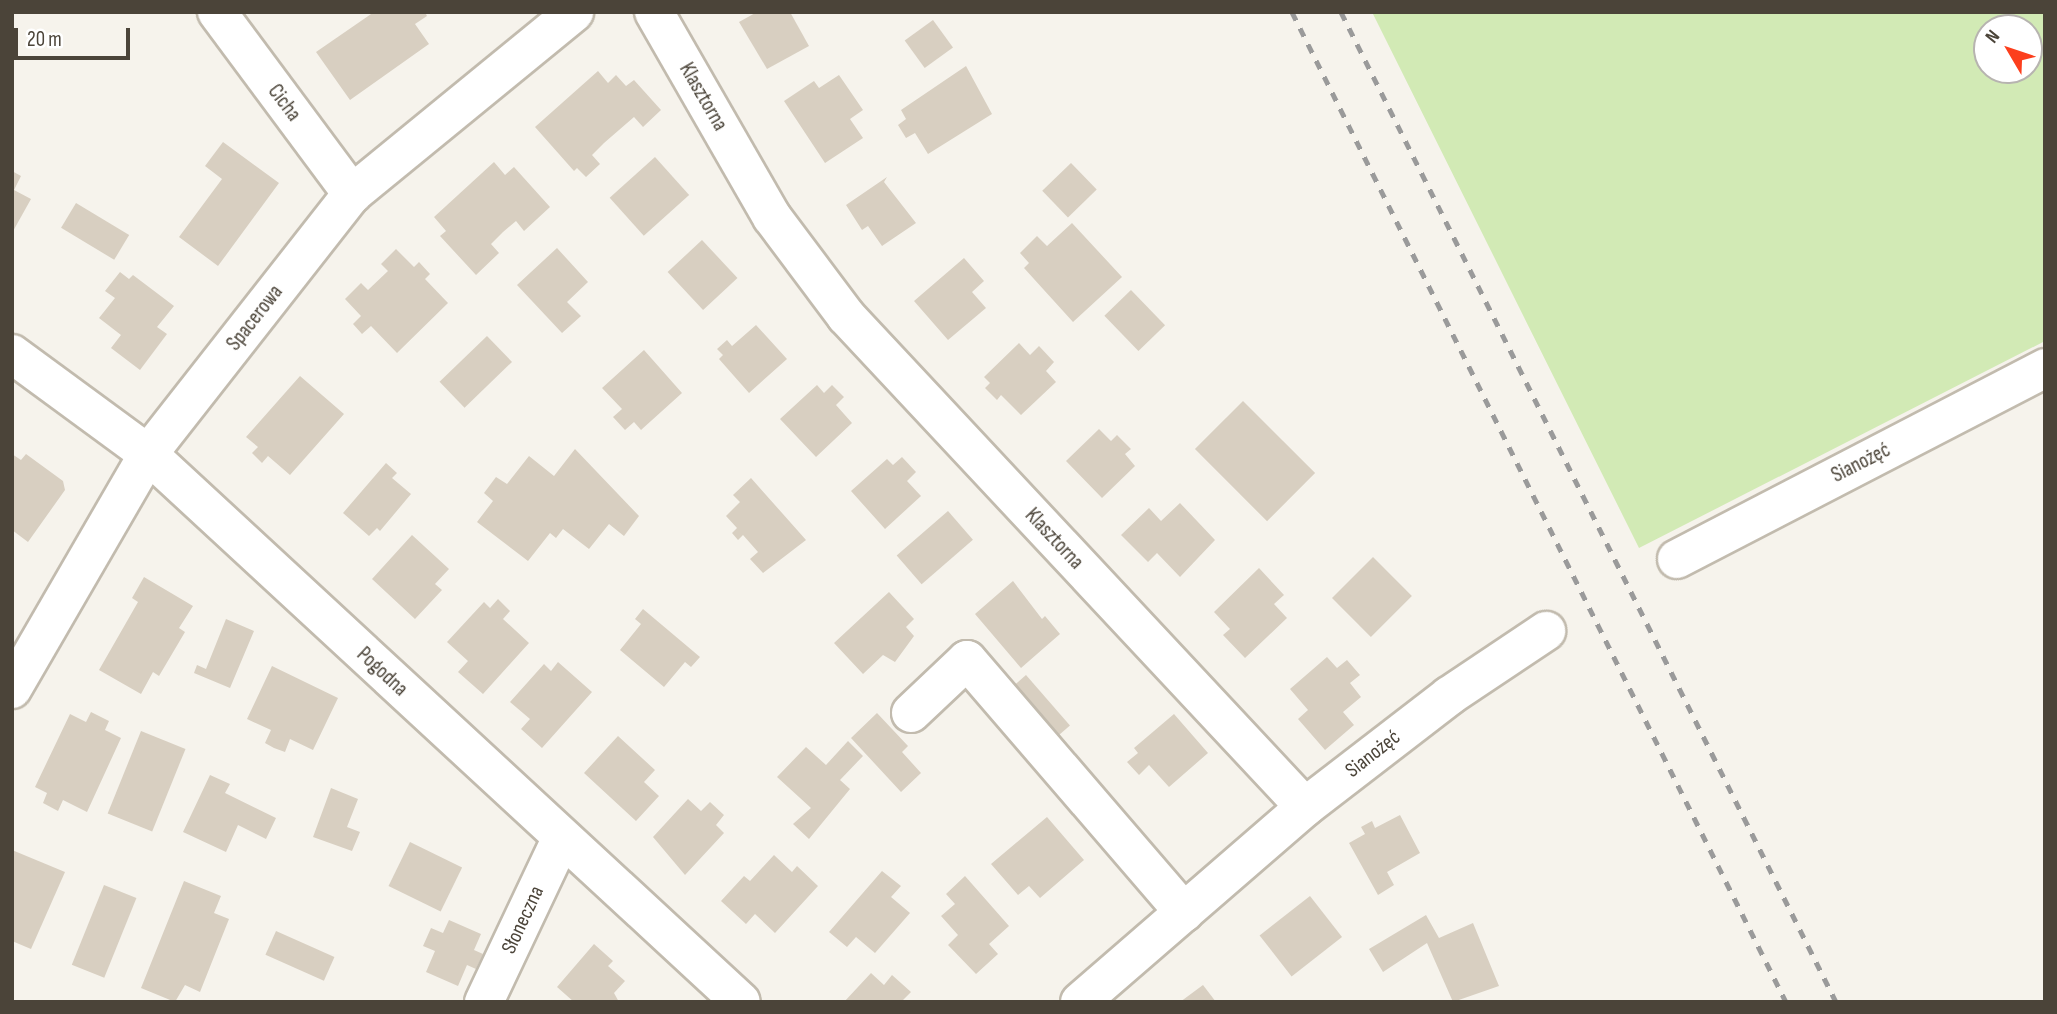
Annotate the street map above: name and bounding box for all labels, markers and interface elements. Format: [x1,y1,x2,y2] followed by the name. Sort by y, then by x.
[18,14,133,58] scale bar
[1973,14,2043,84] north arrow
[1981,26,2005,48] text: N
[27,27,62,52] text: 20 m
[673,58,733,136] street label: Klasztorna
[262,80,306,126] street label: Cicha
[222,280,288,356] street label: Spacerowa
[1827,438,1895,488] street label: Sianożęć
[1019,503,1089,575] street label: Klasztorna
[351,642,413,702] street label: Pogodna
[1341,725,1405,783] street label: Sianożęć
[496,882,550,958] street label: Słoneczna

